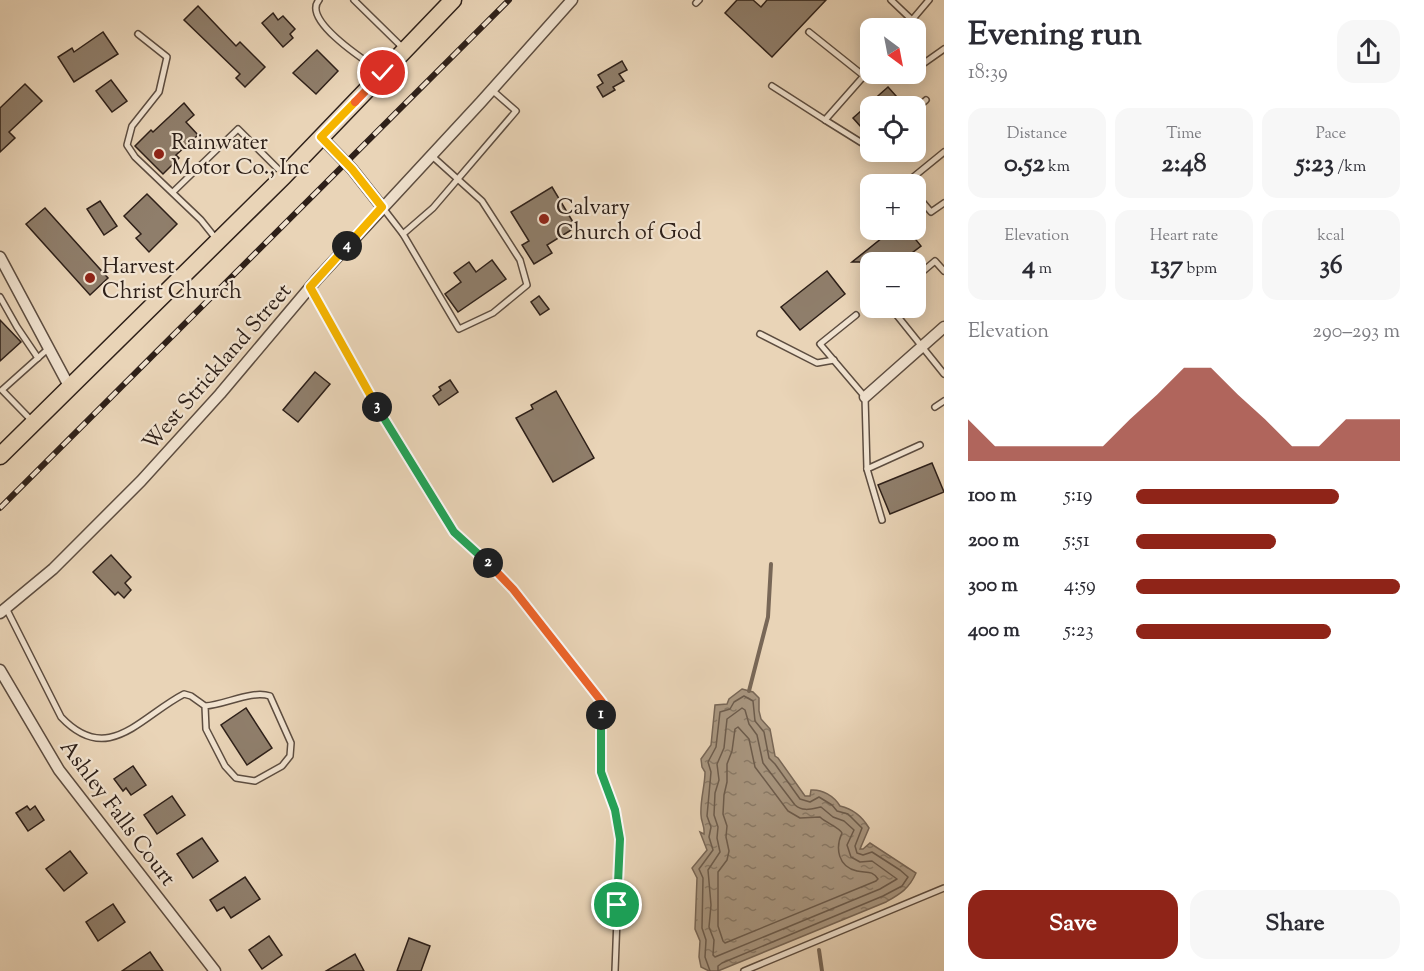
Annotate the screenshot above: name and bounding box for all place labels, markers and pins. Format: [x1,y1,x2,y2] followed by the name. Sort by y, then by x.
[357,47,408,98] pin
[171,128,310,185] place label: Rainwater Motor Co., Inc
[152,147,166,161] marker: Rainwater Motor Co., Inc
[556,193,702,250] place label: Calvary Church of God
[537,212,551,226] marker: Calvary Church of God
[332,231,362,261] pin: 4
[102,252,242,309] place label: Harvest Christ Church
[83,271,97,285] marker: Harvest Christ Church
[362,392,392,422] pin: 3
[473,548,503,578] pin: 2
[586,700,616,730] pin: 1
[591,879,642,930] pin

